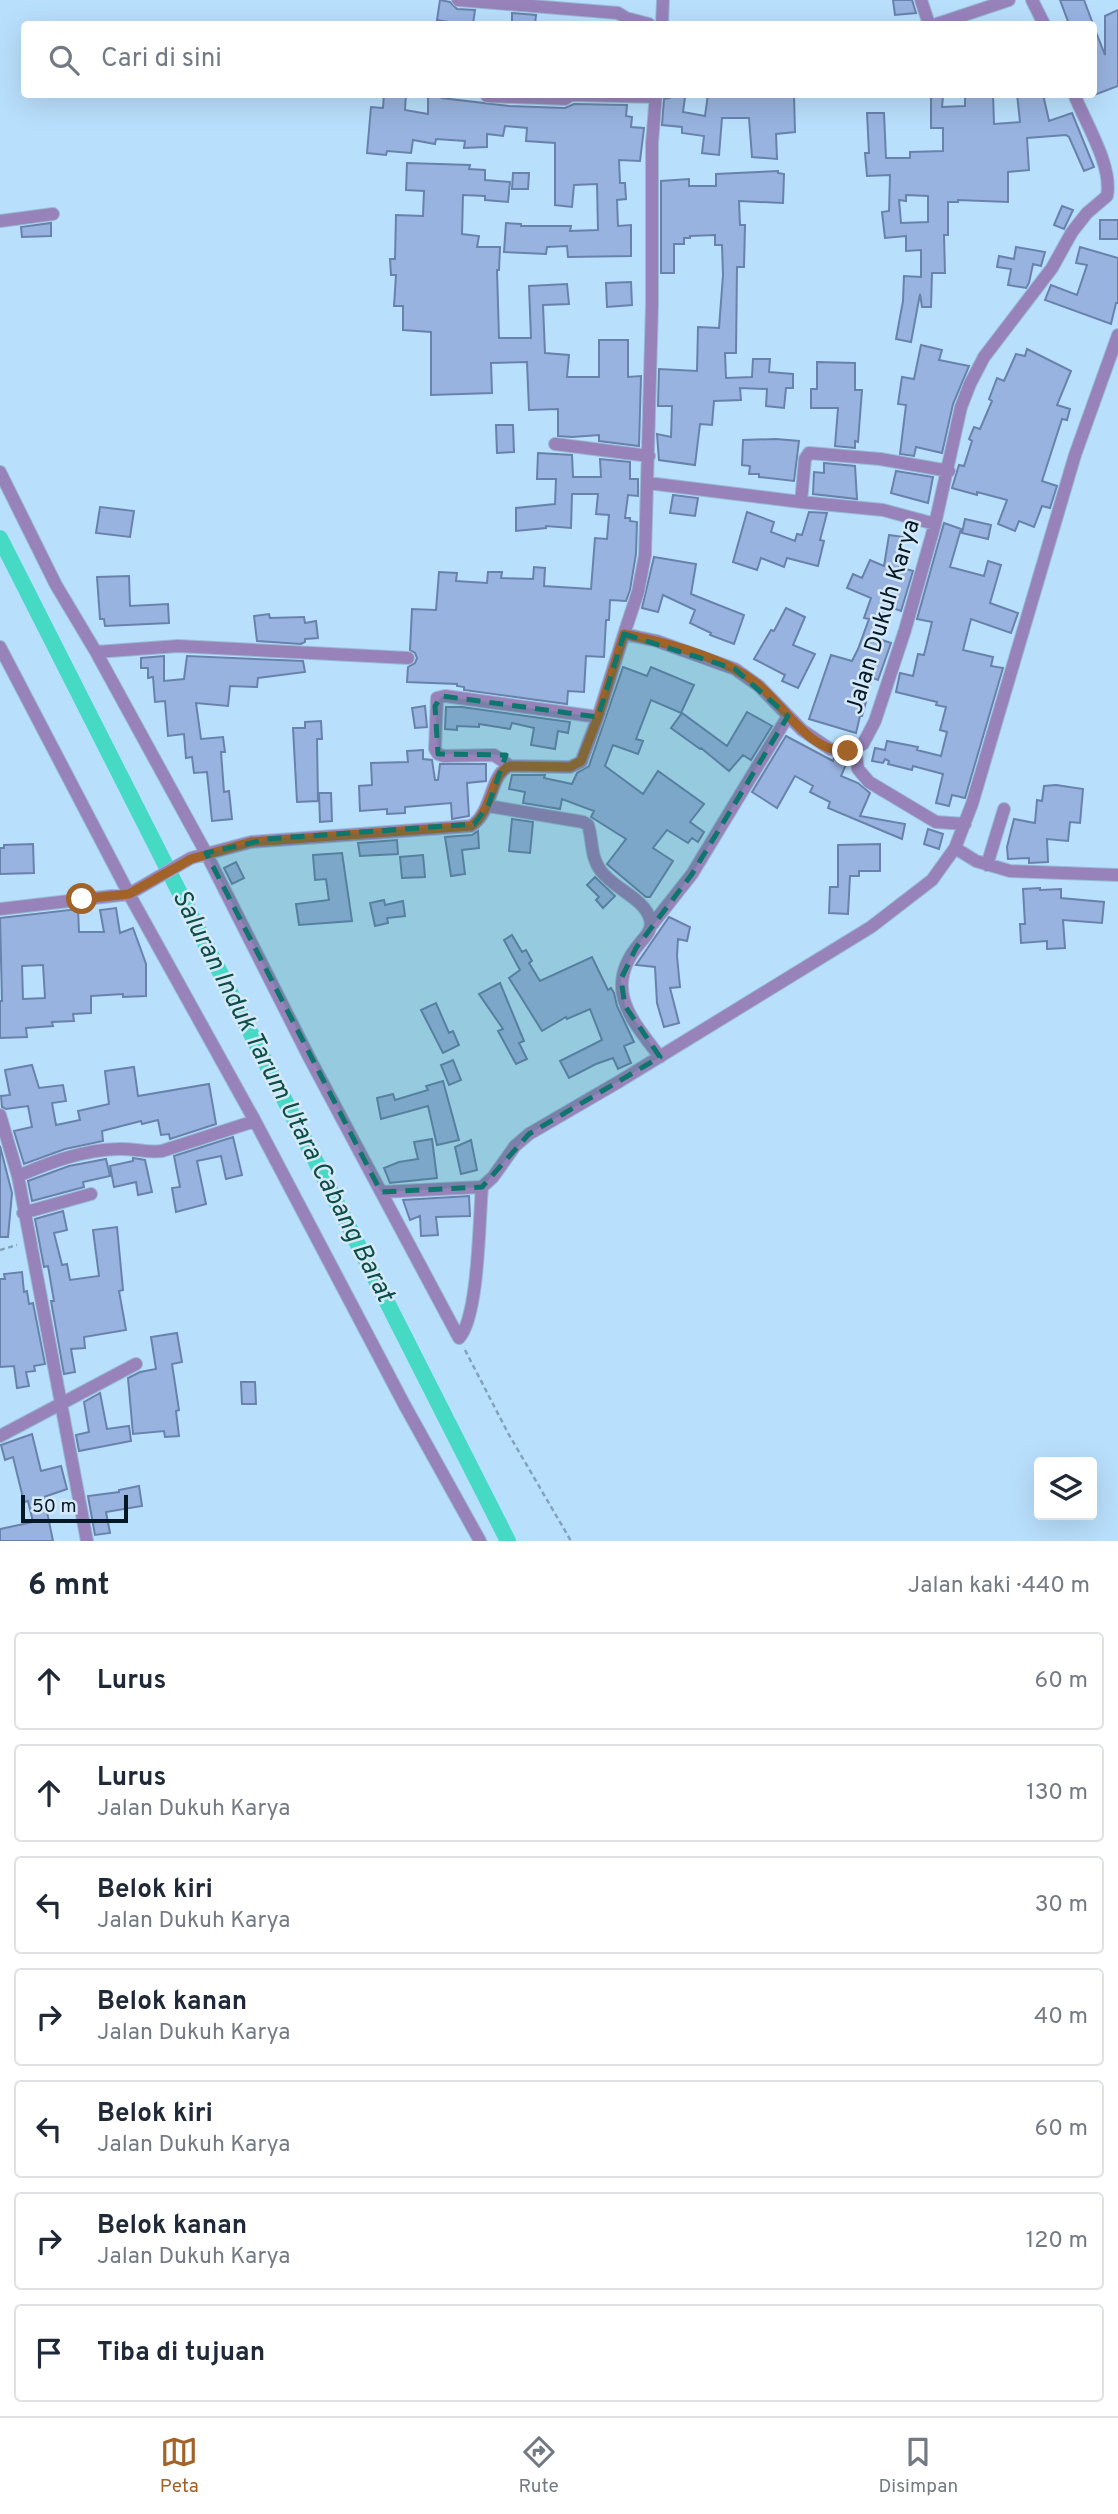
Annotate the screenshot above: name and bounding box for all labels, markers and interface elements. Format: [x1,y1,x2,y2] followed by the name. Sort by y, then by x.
[21,21,1097,98] search box
[45,41,83,79] icon: search
[101,43,222,76] text: Cari di sini
[840,516,928,718] street label: Jalan Dukuh Karya
[832,735,863,766] route end
[66,883,97,914] route start
[163,884,402,1309] water label: Saluran Induk Tarum Utara Cabang Barat
[1034,1457,1097,1520] map controls
[1034,1457,1097,1520] button: layers
[21,1492,128,1524] scale bar
[32,1495,77,1519] text: 50 m
[28,1568,109,1605] text: 6 mnt
[908,1572,1090,1601] text: Jalan kaki · 440 m
[30,1662,68,1700] icon: ahead
[97,1665,166,1698] text: Lurus
[1035,1667,1088,1696] text: 60 m
[97,1762,166,1795] text: Lurus
[30,1774,68,1812] icon: ahead
[1026,1779,1088,1808] text: 130 m
[97,1795,290,1824] text: Jalan Dukuh Karya
[97,1874,213,1907] text: Belok kiri
[30,1886,68,1924] icon: left
[1035,1891,1088,1920] text: 30 m
[97,1907,290,1936] text: Jalan Dukuh Karya
[97,1986,247,2019] text: Belok kanan
[30,1998,68,2036] icon: right
[1034,2003,1088,2032] text: 40 m
[97,2019,290,2048] text: Jalan Dukuh Karya
[97,2098,213,2131] text: Belok kiri
[30,2110,68,2148] icon: left
[1035,2115,1088,2144] text: 60 m
[97,2131,290,2160] text: Jalan Dukuh Karya
[97,2210,247,2243] text: Belok kanan
[30,2222,68,2260] icon: right
[1026,2227,1088,2256] text: 120 m
[97,2243,290,2272] text: Jalan Dukuh Karya
[30,2334,68,2372] icon: arrive
[97,2337,265,2370] text: Tiba di tujuan
[160,2433,199,2499] tab: Peta
[518,2433,559,2499] tab: Rute
[878,2433,958,2499] tab: Disimpan

